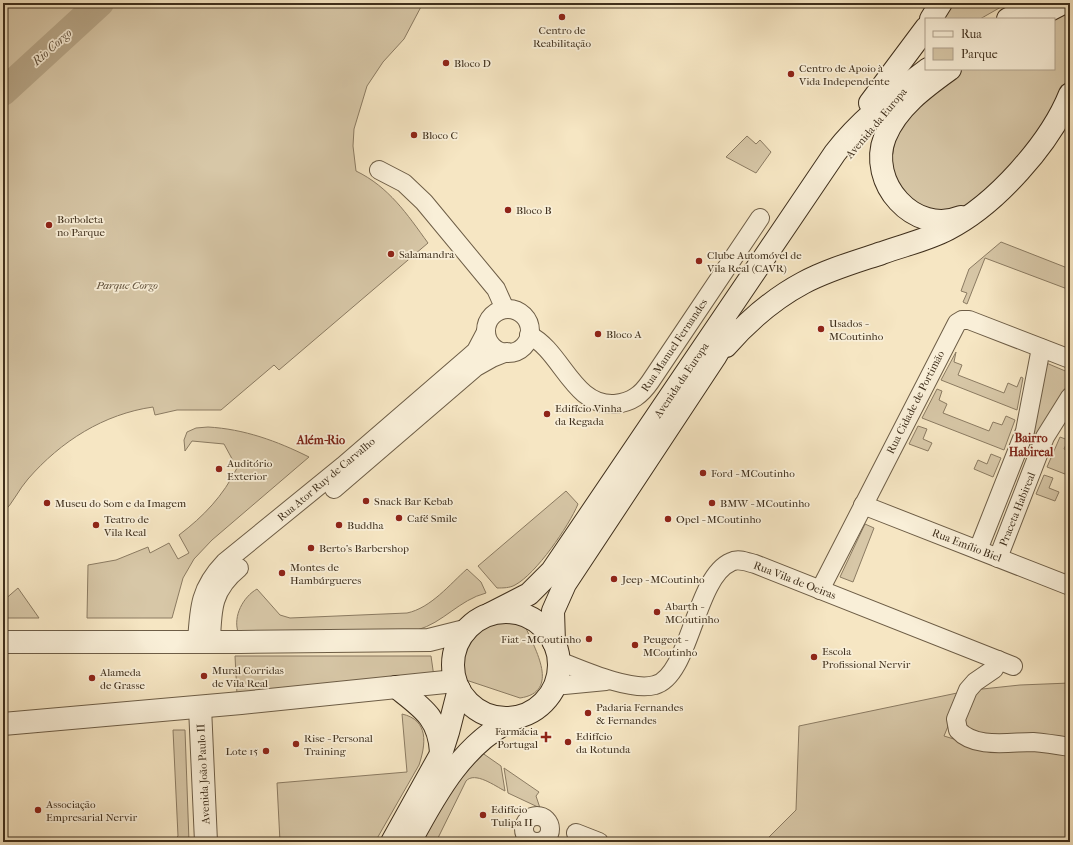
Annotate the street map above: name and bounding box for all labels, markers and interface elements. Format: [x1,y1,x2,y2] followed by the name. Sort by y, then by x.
[557,12,567,22] marker: Centro de Reabilitação
[925,18,1055,70] legend
[533,24,591,50] place label: Centro de Reabilitação
[29,26,75,69] water label: Rio Corgo
[961,27,982,41] text: Rua
[961,47,998,61] text: Parque
[454,57,491,70] place label: Bloco D
[441,58,451,68] marker: Bloco D
[798,62,890,88] place label: Centro de Apoio à Vida Independente
[786,69,796,79] marker: Centro de Apoio à Vida Independente
[842,85,910,162] street label: Avenida da Europa
[422,129,458,142] place label: Bloco C
[409,130,419,140] marker: Bloco C
[516,204,552,217] place label: Bloco B
[503,205,513,215] marker: Bloco B
[57,213,105,239] place label: Borboleta no Parque
[44,220,54,230] marker: Borboleta no Parque
[399,248,455,261] place label: Salamandra
[386,249,396,259] marker: Salamandra
[706,249,802,275] place label: Clube Automóvel de Vila Real (CAVR)
[694,256,704,266] marker: Clube Automóvel de Vila Real (CAVR)
[95,279,158,292] park label: Parque Corgo
[639,296,710,394] street label: Rua Manuel Fernandes
[829,317,884,343] place label: Usados - MCoutinho
[816,324,826,334] marker: Usados - MCoutinho
[606,328,642,341] place label: Bloco A
[593,329,603,339] marker: Bloco A
[651,339,712,421] street label: Avenida da Europa
[884,348,947,456] street label: Rua Cidade de Portimão
[555,402,623,428] place label: Edifício Vinha da Regada
[542,409,552,419] marker: Edifício Vinha da Regada
[1009,431,1054,459] district label: Bairro Habireal
[296,433,345,447] district label: Além-Rio
[275,435,378,524] street label: Rua Ator Ruy de Carvalho
[226,457,273,483] place label: Auditório Exterior
[214,464,224,474] marker: Auditório Exterior
[711,467,795,480] place label: Ford - MCoutinho
[698,468,708,478] marker: Ford - MCoutinho
[997,470,1038,548] street label: Praceta Habireal
[374,495,453,508] place label: Snack Bar Kebab
[361,496,371,506] marker: Snack Bar Kebab
[55,497,187,510] place label: Museu do Som e da Imagem
[720,497,810,510] place label: BMW - MCoutinho
[42,498,52,508] marker: Museu do Som e da Imagem
[707,498,717,508] marker: BMW - MCoutinho
[407,512,458,525] place label: Café Smile
[103,513,149,539] place label: Teatro de Vila Real
[394,513,404,523] marker: Café Smile
[676,513,762,526] place label: Opel - MCoutinho
[663,514,673,524] marker: Opel - MCoutinho
[347,519,384,532] place label: Buddha
[91,520,101,530] marker: Teatro de Vila Real
[334,520,344,530] marker: Buddha
[930,526,1003,565] street label: Rua Emílio Biel
[319,542,409,555] place label: Berto's Barbershop
[306,543,316,553] marker: Berto's Barbershop
[752,559,838,602] street label: Rua Vila de Oeiras
[290,561,361,587] place label: Montes de Hambúrgueres
[277,568,287,578] marker: Montes de Hambúrgueres
[621,573,705,586] place label: Jeep - MCoutinho
[609,574,619,584] marker: Jeep - MCoutinho
[664,600,720,626] place label: Abarth - MCoutinho
[652,607,662,617] marker: Abarth - MCoutinho
[501,633,581,646] place label: Fiat - MCoutinho
[643,633,698,659] place label: Peugeot - MCoutinho
[584,634,594,644] marker: Fiat - MCoutinho
[630,640,640,650] marker: Peugeot - MCoutinho
[822,645,911,671] place label: Escola Profissional Nervir
[809,652,819,662] marker: Escola Profissional Nervir
[212,664,284,690] place label: Mural Corridas de Vila Real
[99,666,145,692] place label: Alameda de Grasse
[199,671,209,681] marker: Mural Corridas de Vila Real
[87,673,97,683] marker: Alameda de Grasse
[596,701,683,727] place label: Padaria Fernandes & Fernandes
[583,708,593,718] marker: Padaria Fernandes & Fernandes
[194,723,213,825] street label: Avenida João Paulo II
[495,725,539,751] place label: Farmácia Portugal
[576,730,631,756] place label: Edifício da Rotunda
[304,732,373,758] place label: Rise - Personal Training
[541,732,551,742] marker: Farmácia Portugal
[563,737,573,747] marker: Edifício da Rotunda
[291,739,301,749] marker: Rise - Personal Training
[225,745,258,758] place label: Lote 15
[261,746,271,756] marker: Lote 15
[45,798,137,824] place label: Associação Empresarial Nervir
[491,803,533,829] place label: Edifício Tulipa II
[33,805,43,815] marker: Associação Empresarial Nervir
[478,810,488,820] marker: Edifício Tulipa II

